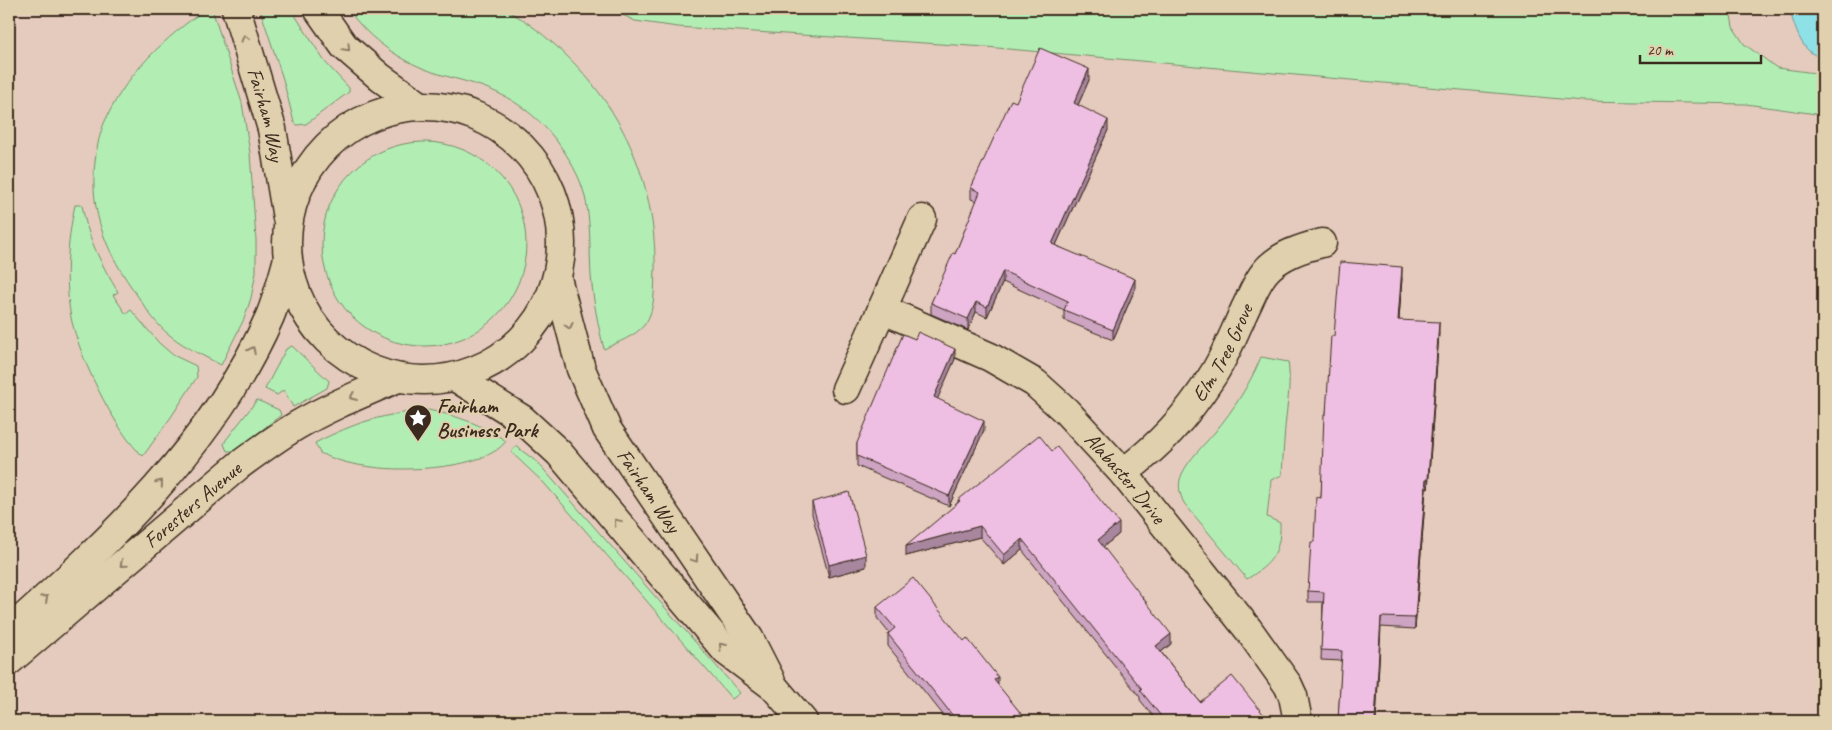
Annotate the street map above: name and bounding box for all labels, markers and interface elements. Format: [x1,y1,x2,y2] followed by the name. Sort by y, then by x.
[1640,32,1761,64] scale bar
[241,34,251,43] one-way arrow
[1647,41,1674,60] text: 20 m
[341,42,350,51] one-way arrow
[241,65,291,165] street label: Fairham Way
[1186,298,1259,407] street label: Elm Tree Grove
[564,321,574,329] one-way arrow
[246,347,256,356] one-way arrow
[349,391,358,402] one-way arrow
[437,393,540,443] place label: Fairham Business Park
[403,403,433,442] place icon: Fairham Business Park
[1079,427,1172,530] street label: Alabaster Drive
[611,444,688,539] street label: Fairham Way
[138,455,248,554] street label: Foresters Avenue
[154,480,163,489] one-way arrow
[614,518,623,527] one-way arrow
[689,553,698,563] one-way arrow
[119,558,128,567] one-way arrow
[40,595,49,604] one-way arrow
[719,642,728,651] one-way arrow

